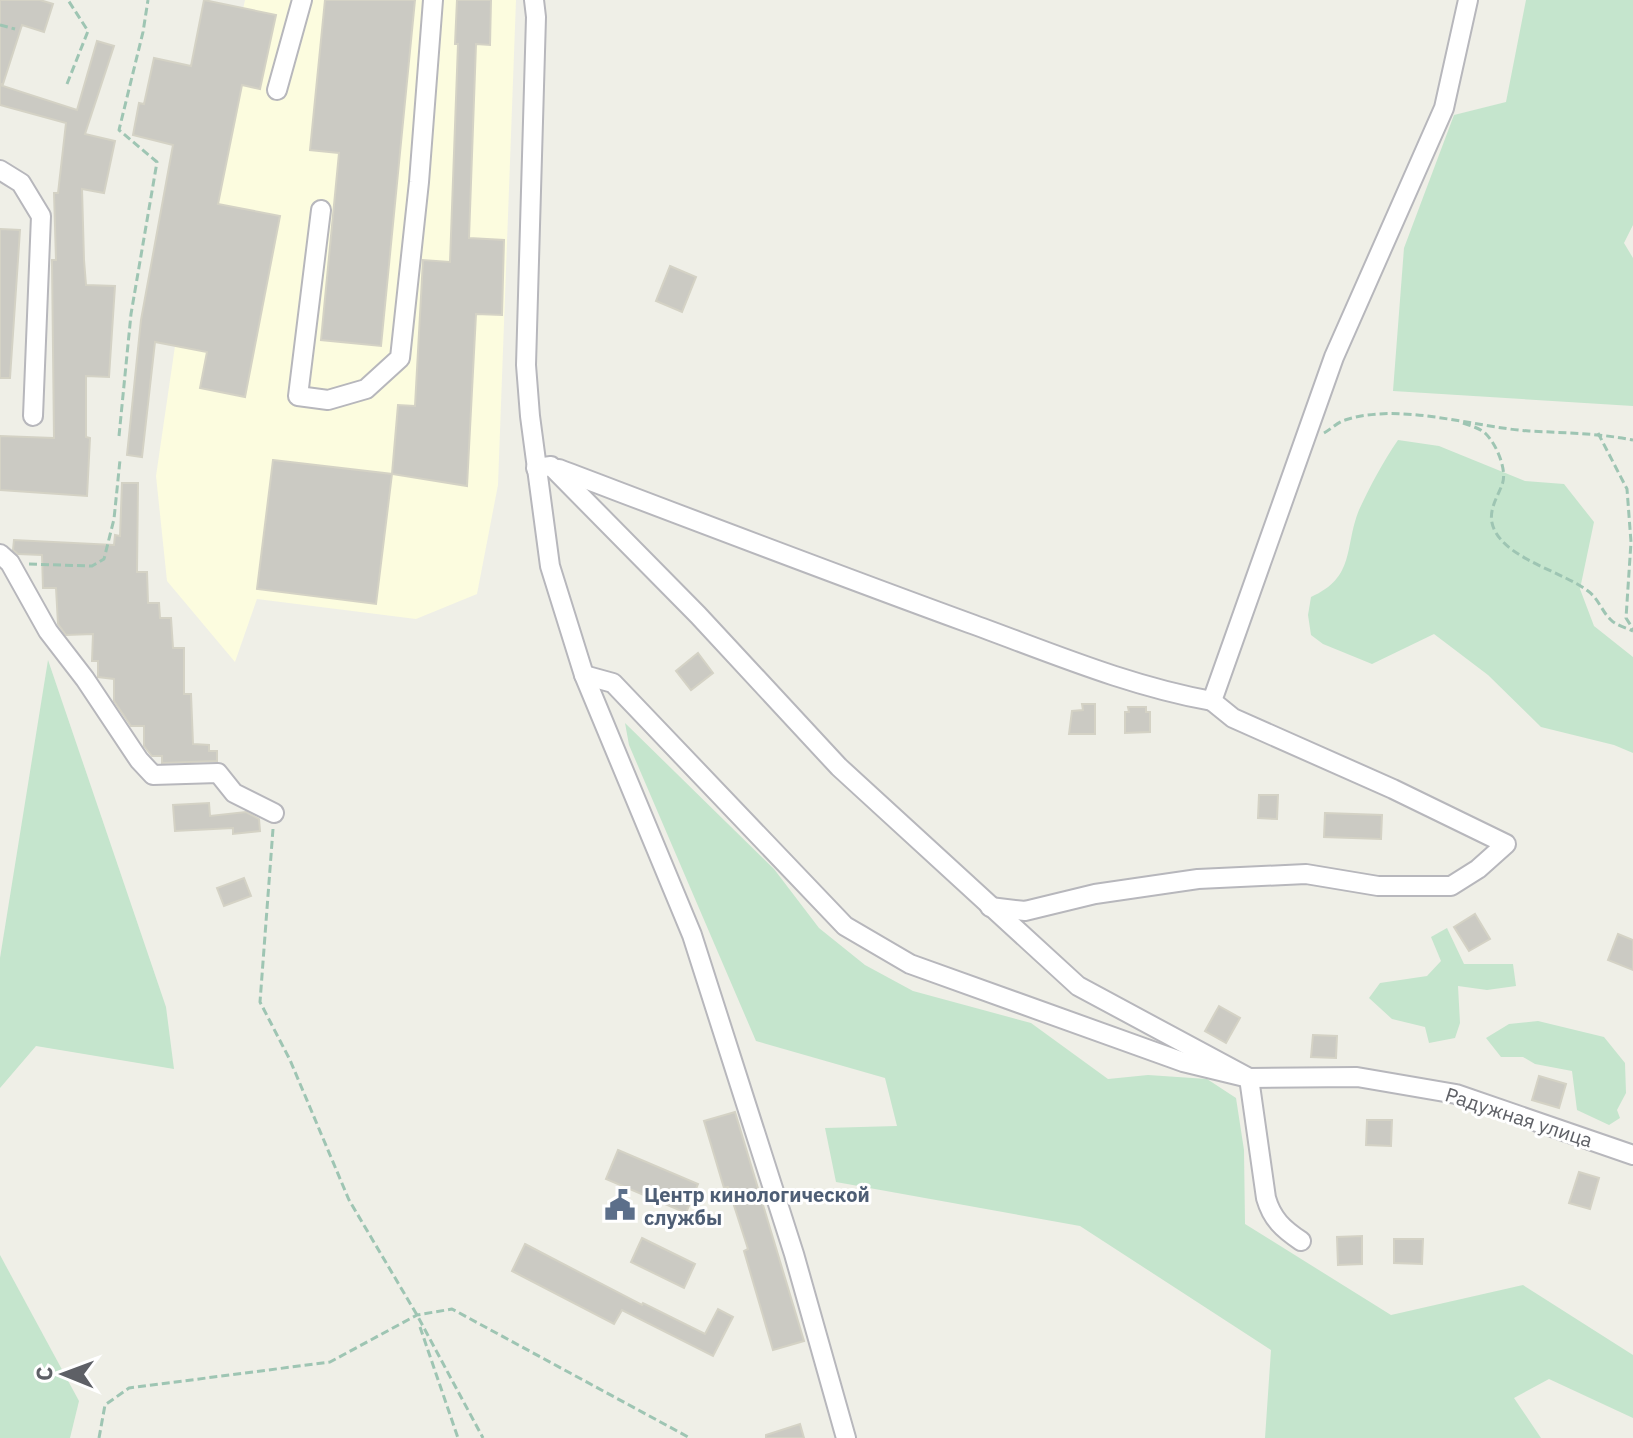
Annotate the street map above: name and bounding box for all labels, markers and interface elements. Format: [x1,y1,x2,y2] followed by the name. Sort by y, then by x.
[1442,1080,1596,1154] street label: Радужная улица
[644,1181,870,1231] place label: Центр кинологической службы
[603,1188,637,1222] public building icon: Центр кинологической службы
[24,1334,104,1414] north arrow
[29,1366,58,1381] text: С

